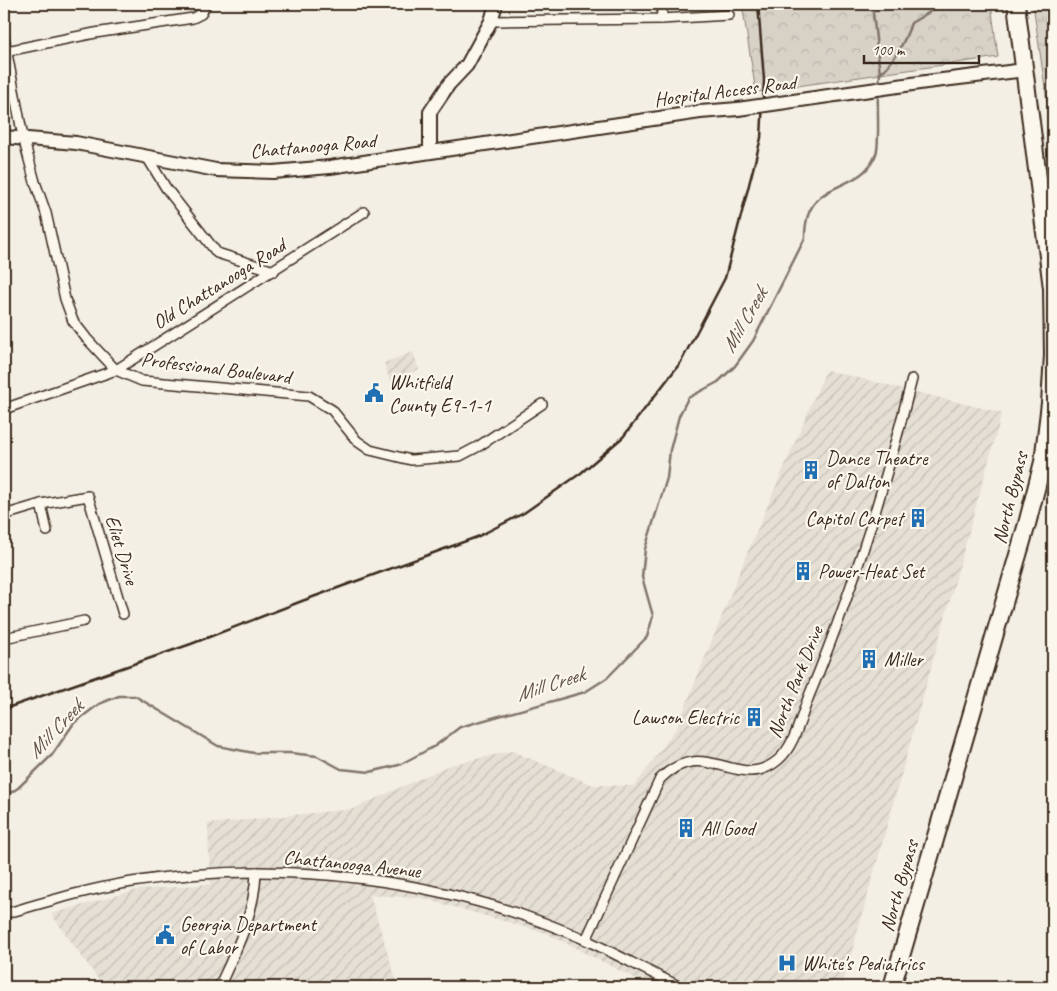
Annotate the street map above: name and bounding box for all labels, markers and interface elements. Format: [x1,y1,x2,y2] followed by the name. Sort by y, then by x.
[864,32,980,64] scale bar
[872,41,906,60] text: 100 m
[653,70,800,112] street label: Hospital Access Road
[249,128,380,164] street label: Chattanooga Road
[148,231,293,335] street label: Old Chattanooga Road
[715,280,775,357] water label: Mill Creek
[140,346,295,390] street label: Professional Boulevard
[389,370,492,418] place label: Whitfield County E9-1-1
[363,382,385,404] public building icon: Whitfield County E9-1-1
[826,446,929,494] place label: Dance Theatre of Dalton
[987,447,1034,547] street label: North Bypass
[800,459,822,481] building icon: Dance Theatre of Dalton
[806,506,906,531] place label: Capitol Carpet
[907,507,929,529] building icon: Capitol Carpet
[100,512,145,589] street label: Eliet Drive
[818,559,927,584] place label: Power-Heat Set
[792,560,814,582] building icon: Power-Heat Set
[761,621,829,741] street label: North Park Drive
[884,647,925,672] place label: Miller
[858,648,880,670] building icon: Miller
[512,660,591,707] water label: Mill Creek
[21,692,91,764] water label: Mill Creek
[632,705,740,730] place label: Lawson Electric
[743,706,765,728] building icon: Lawson Electric
[701,816,757,841] place label: All Good
[675,817,697,839] building icon: All Good
[874,835,925,935] street label: North Bypass
[282,844,423,884] street label: Chattanooga Avenue
[180,912,318,960] place label: Georgia Department of Labor
[154,924,176,946] public building icon: Georgia Department of Labor
[802,951,926,976] place label: White's Pediatrics
[776,952,798,974] hospital icon: White's Pediatrics

